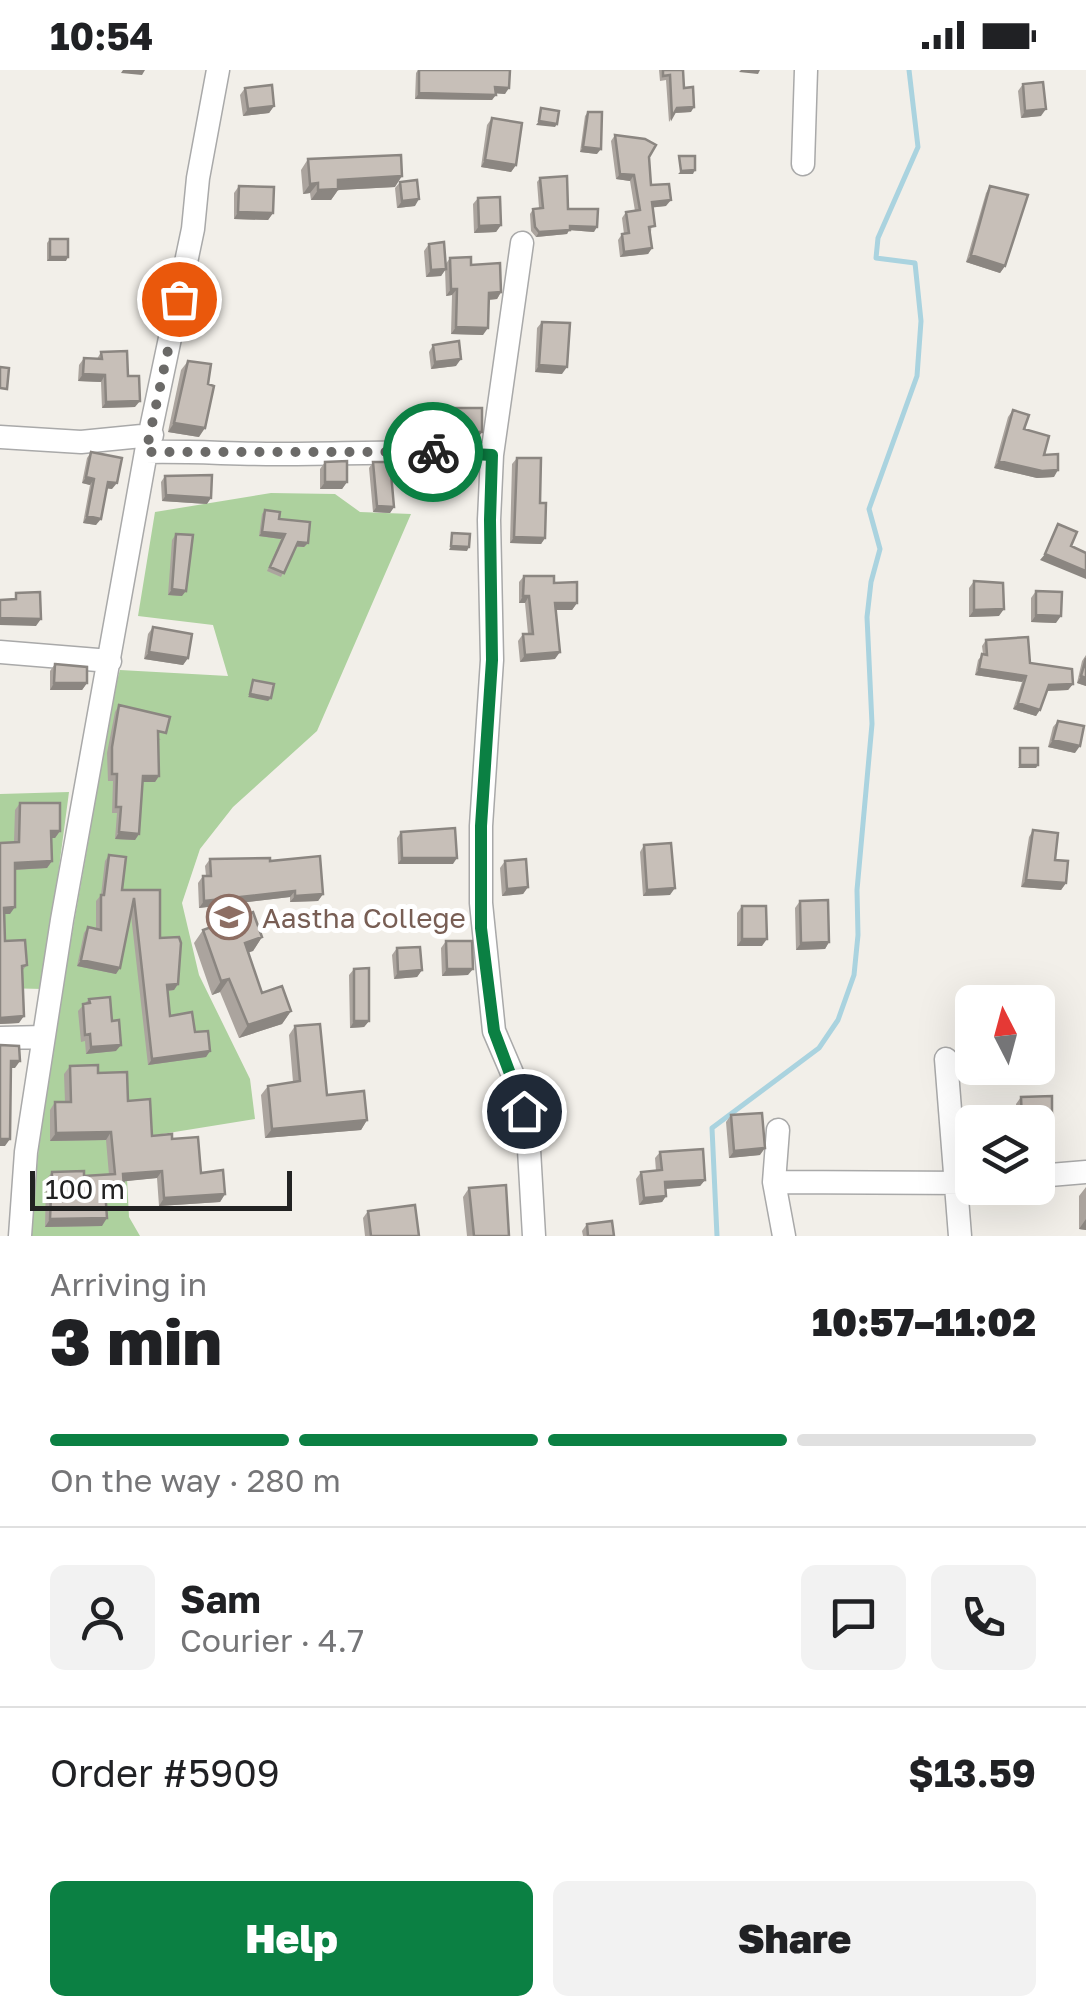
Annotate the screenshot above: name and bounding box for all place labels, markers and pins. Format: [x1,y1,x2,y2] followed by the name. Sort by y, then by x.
[137,257,222,342] pin
[206,894,252,940] school or university icon: Aastha College
[262,901,466,934] place label: Aastha College
[482,1069,567,1154] pin

